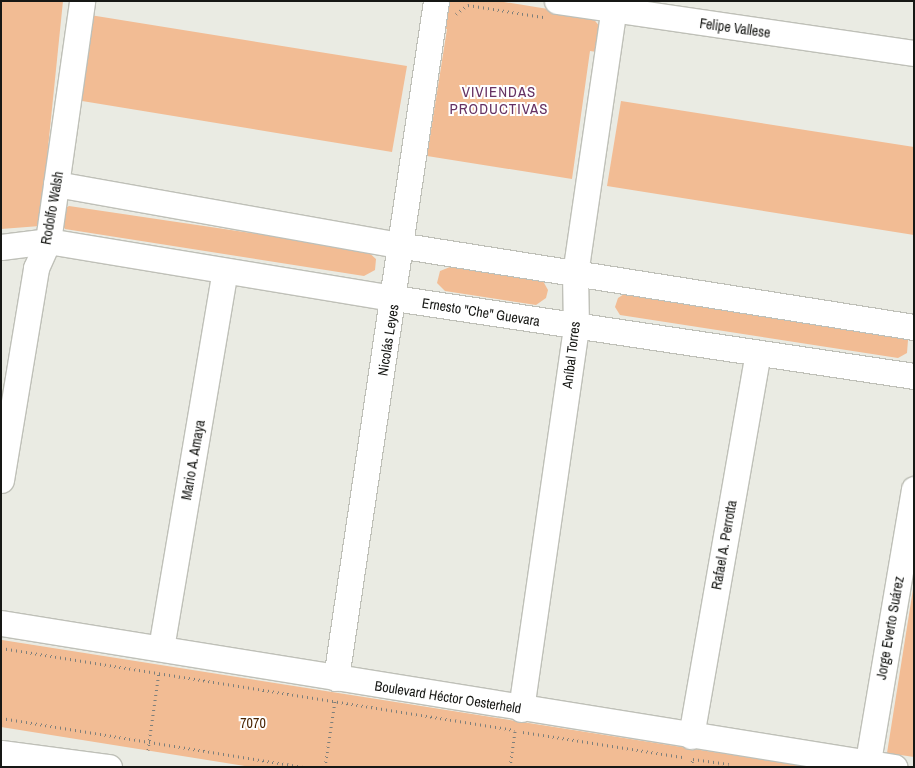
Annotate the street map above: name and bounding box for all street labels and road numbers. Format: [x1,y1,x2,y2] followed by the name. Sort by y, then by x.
[699,15,771,41] street label: Felipe Vallese
[37,170,67,246] street label: Rodolfo Walsh
[421,294,541,330] street label: Ernesto "Che" Guevara
[374,303,402,377] street label: Nicolás Leyes
[559,320,583,390] street label: Aníbal Torres
[178,418,208,502] street label: Mario A. Amaya
[708,499,740,591] street label: Rafael A. Perrotta
[873,575,907,681] street label: Jorge Everto Suárez
[374,677,522,717] street label: Boulevard Héctor Oesterheld

